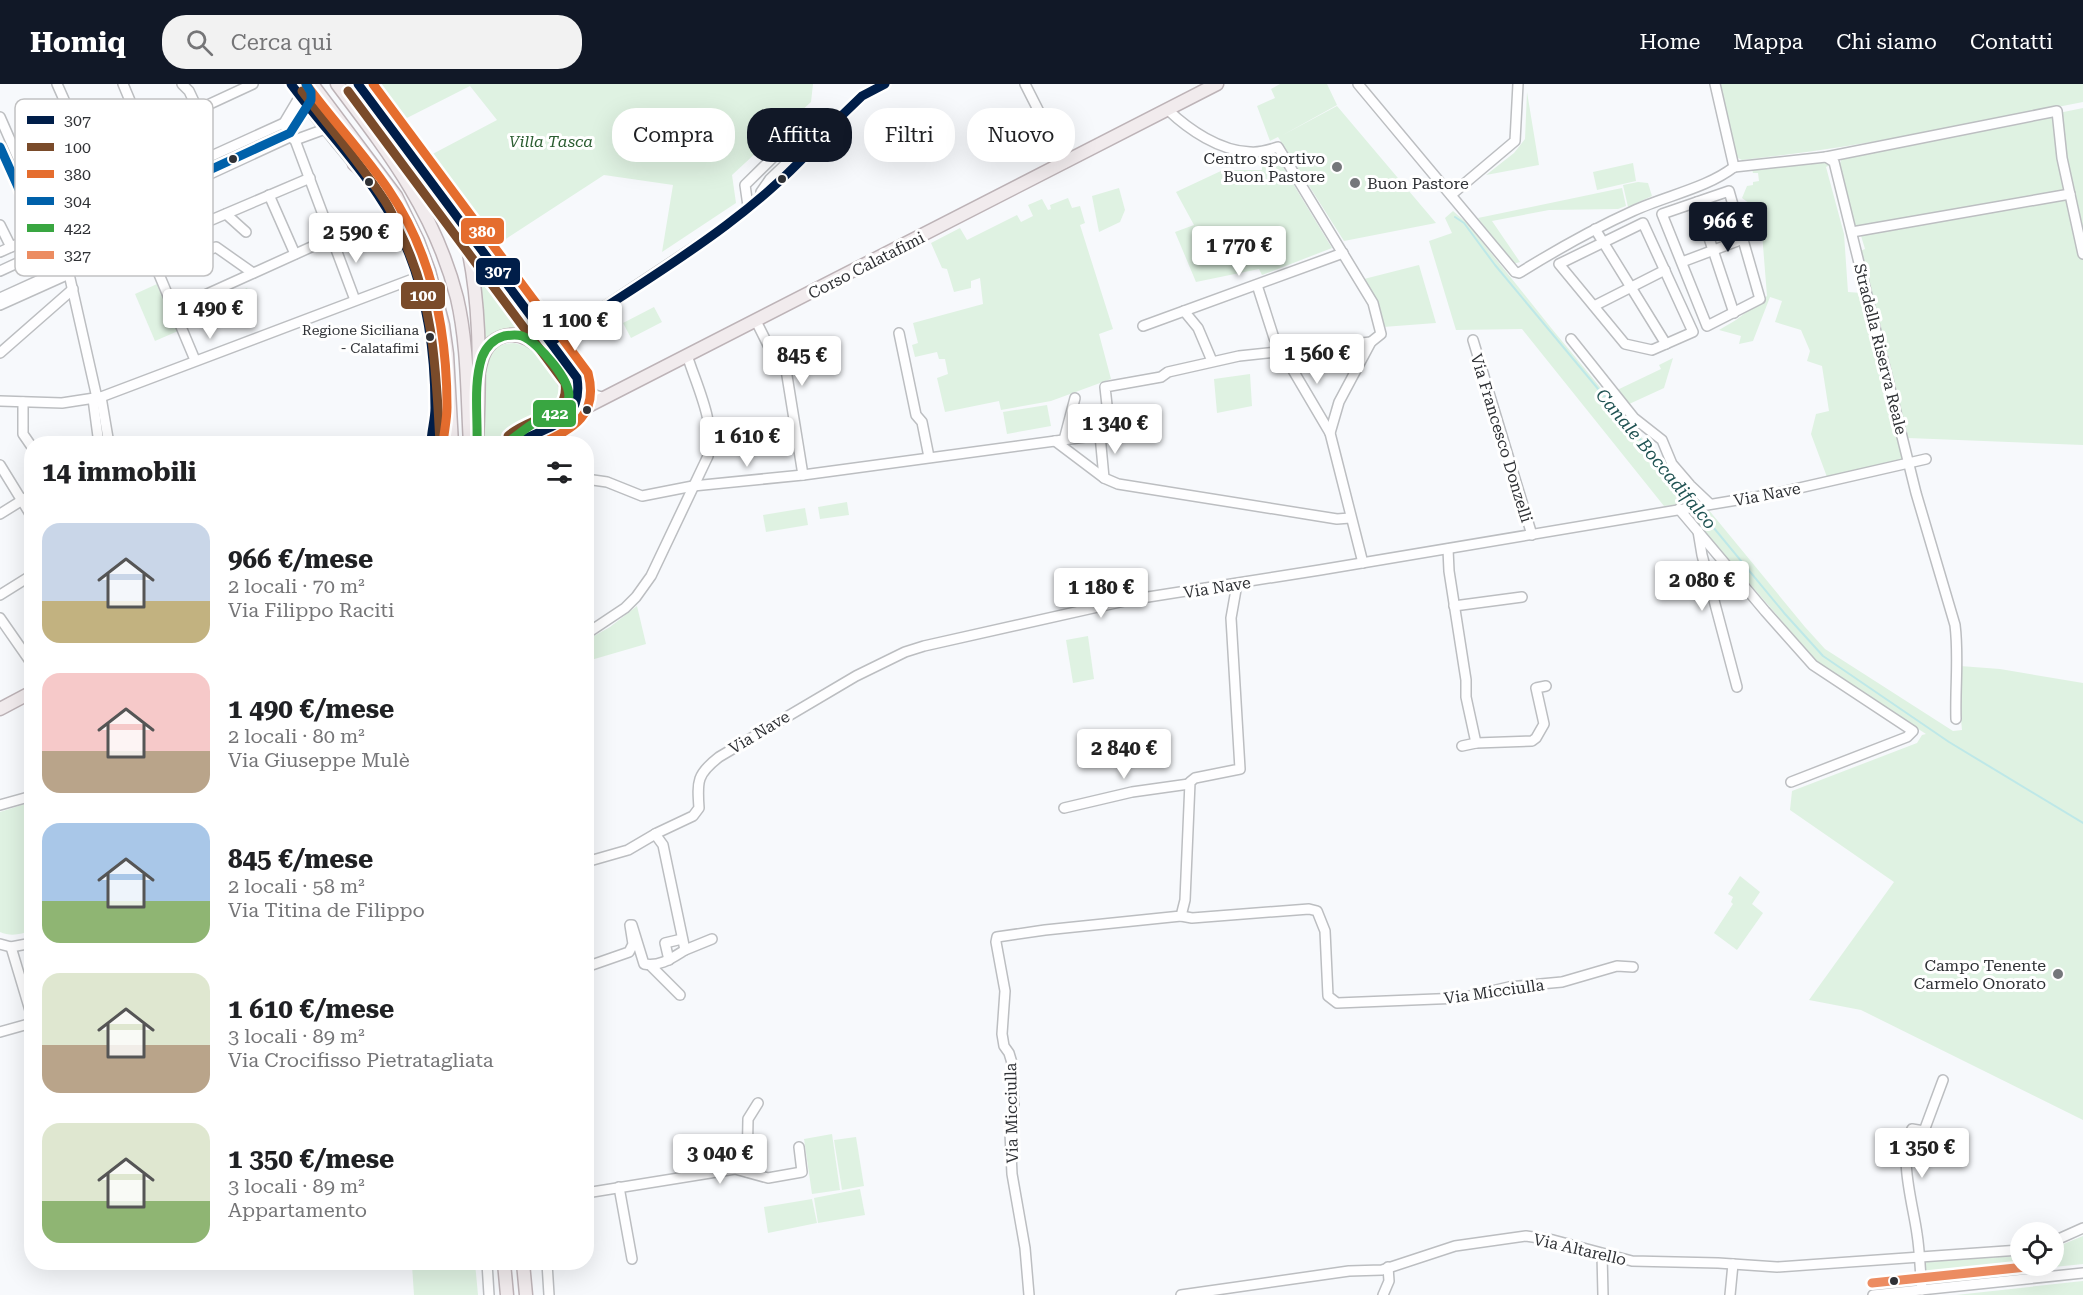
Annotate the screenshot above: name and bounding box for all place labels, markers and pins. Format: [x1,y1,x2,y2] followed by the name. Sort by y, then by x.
[1204,149,1325,186] place label: Centro sportivo Buon Pastore
[227,153,239,165] unlabelled marker
[1330,160,1344,174] marker: Centro sportivo Buon Pastore
[776,173,788,185] unlabelled marker
[1367,174,1469,193] place label: Buon Pastore
[363,176,375,188] unlabelled marker
[1348,176,1362,190] marker: Buon Pastore
[1686,202,1770,253] pin: 966 €
[301,213,411,264] pin: 2 590 €
[1184,226,1294,277] pin: 1 770 €
[155,289,265,340] pin: 1 490 €
[520,301,630,352] pin: 1 100 €
[302,322,420,356] place label: Regione Siciliana - Calatafimi
[424,331,436,343] marker: Regione Siciliana - Calatafimi
[1262,334,1372,385] pin: 1 560 €
[760,336,844,387] pin: 845 €
[581,404,593,416] unlabelled marker
[1060,404,1170,455] pin: 1 340 €
[692,417,802,468] pin: 1 610 €
[1647,561,1757,612] pin: 2 080 €
[1046,568,1156,619] pin: 1 180 €
[1069,729,1179,780] pin: 2 840 €
[1914,956,2046,993] place label: Campo Tenente Carmelo Onorato
[2051,967,2065,981] marker: Campo Tenente Carmelo Onorato
[1867,1128,1977,1179] pin: 1 350 €
[665,1134,775,1185] pin: 3 040 €
[1888,1275,1900,1287] unlabelled marker

